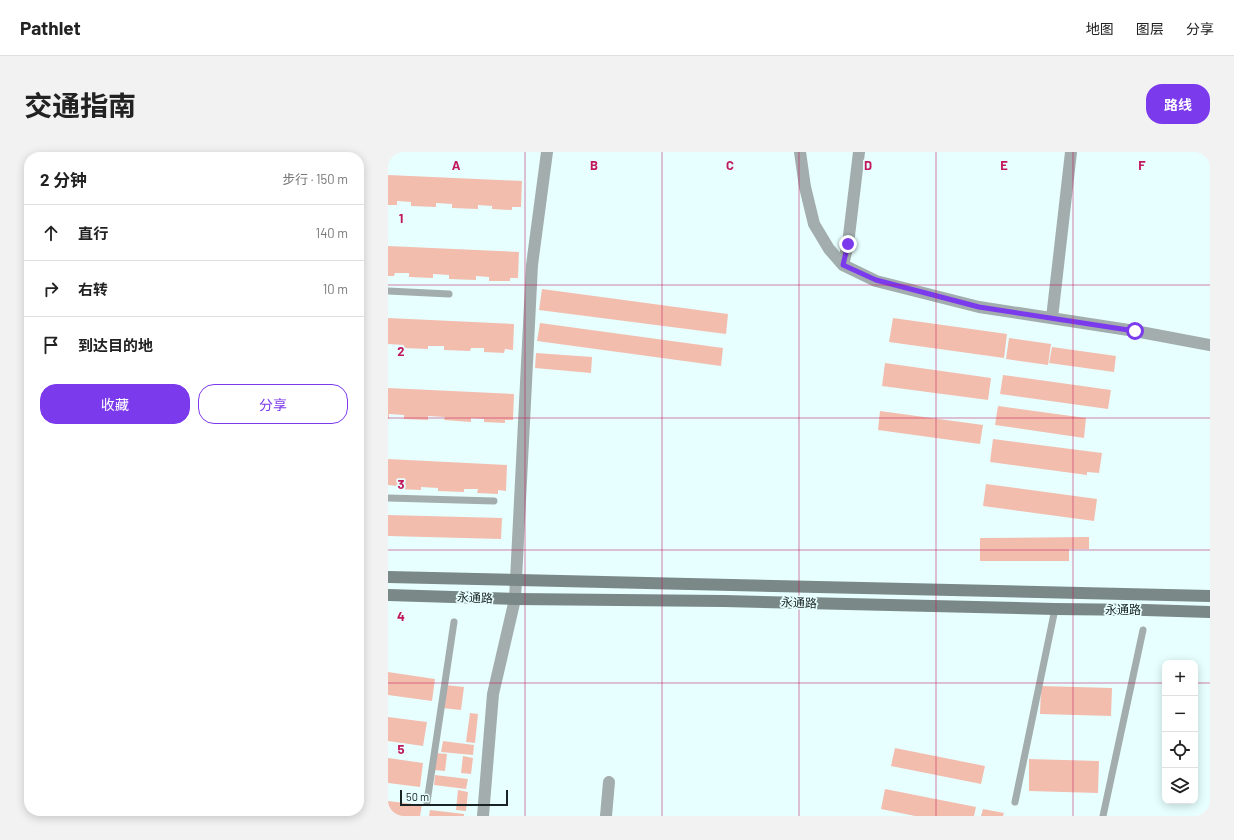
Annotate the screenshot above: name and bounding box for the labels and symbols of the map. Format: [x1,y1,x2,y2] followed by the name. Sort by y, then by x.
[452,157,461,173] text: A
[590,157,598,173] text: B
[726,157,734,173] text: C
[864,157,872,173] text: D
[1000,157,1008,173] text: E
[1138,157,1146,173] text: F
[399,210,403,226] text: 1
[839,235,857,253] route end
[1126,322,1144,340] route start
[397,343,405,359] text: 2
[397,476,405,492] text: 3
[457,589,493,605] street label: 永通路
[781,594,817,610] street label: 永通路
[1105,602,1141,616] street label: 永通路
[397,608,405,624] text: 4
[397,741,405,757] text: 5
[400,788,508,807] scale bar

